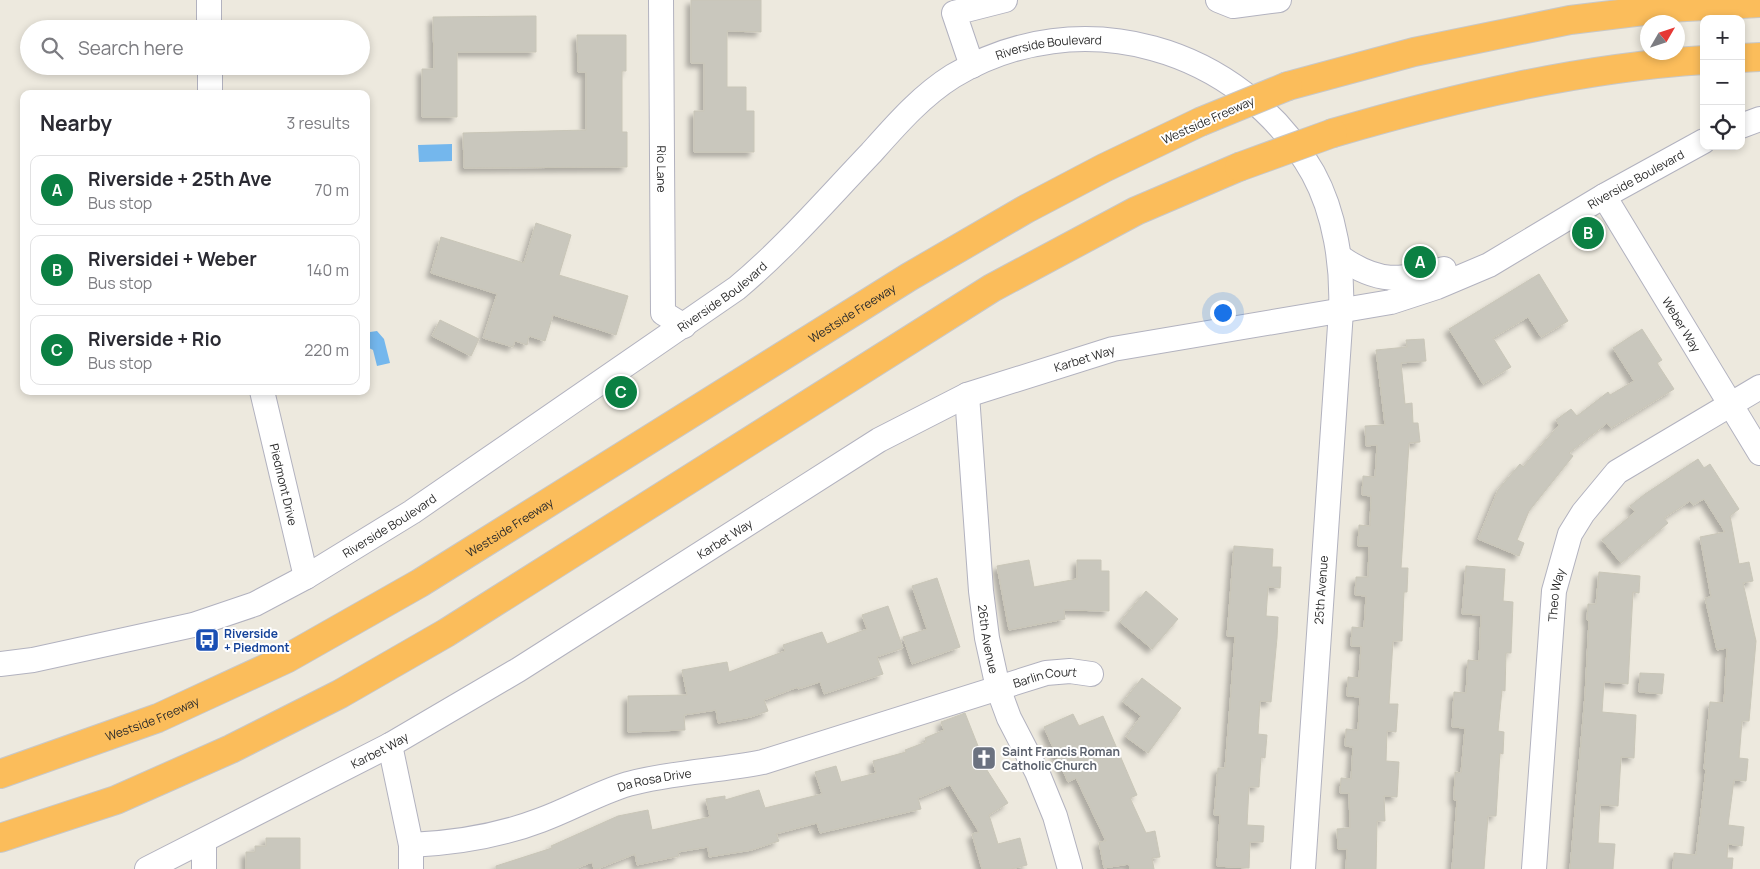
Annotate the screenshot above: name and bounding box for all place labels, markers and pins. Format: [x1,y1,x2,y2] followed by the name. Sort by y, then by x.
[1572,214,1604,252] pin: B
[1404,243,1436,281] pin: A
[605,373,637,411] pin: C
[224,625,290,656] place label: Riverside + Piedmont
[194,627,220,653] bus stop icon: Riverside + Piedmont
[1002,743,1120,774] place label: Saint Francis Roman Catholic Church
[971,745,997,771] church icon: Saint Francis Roman Catholic Church

